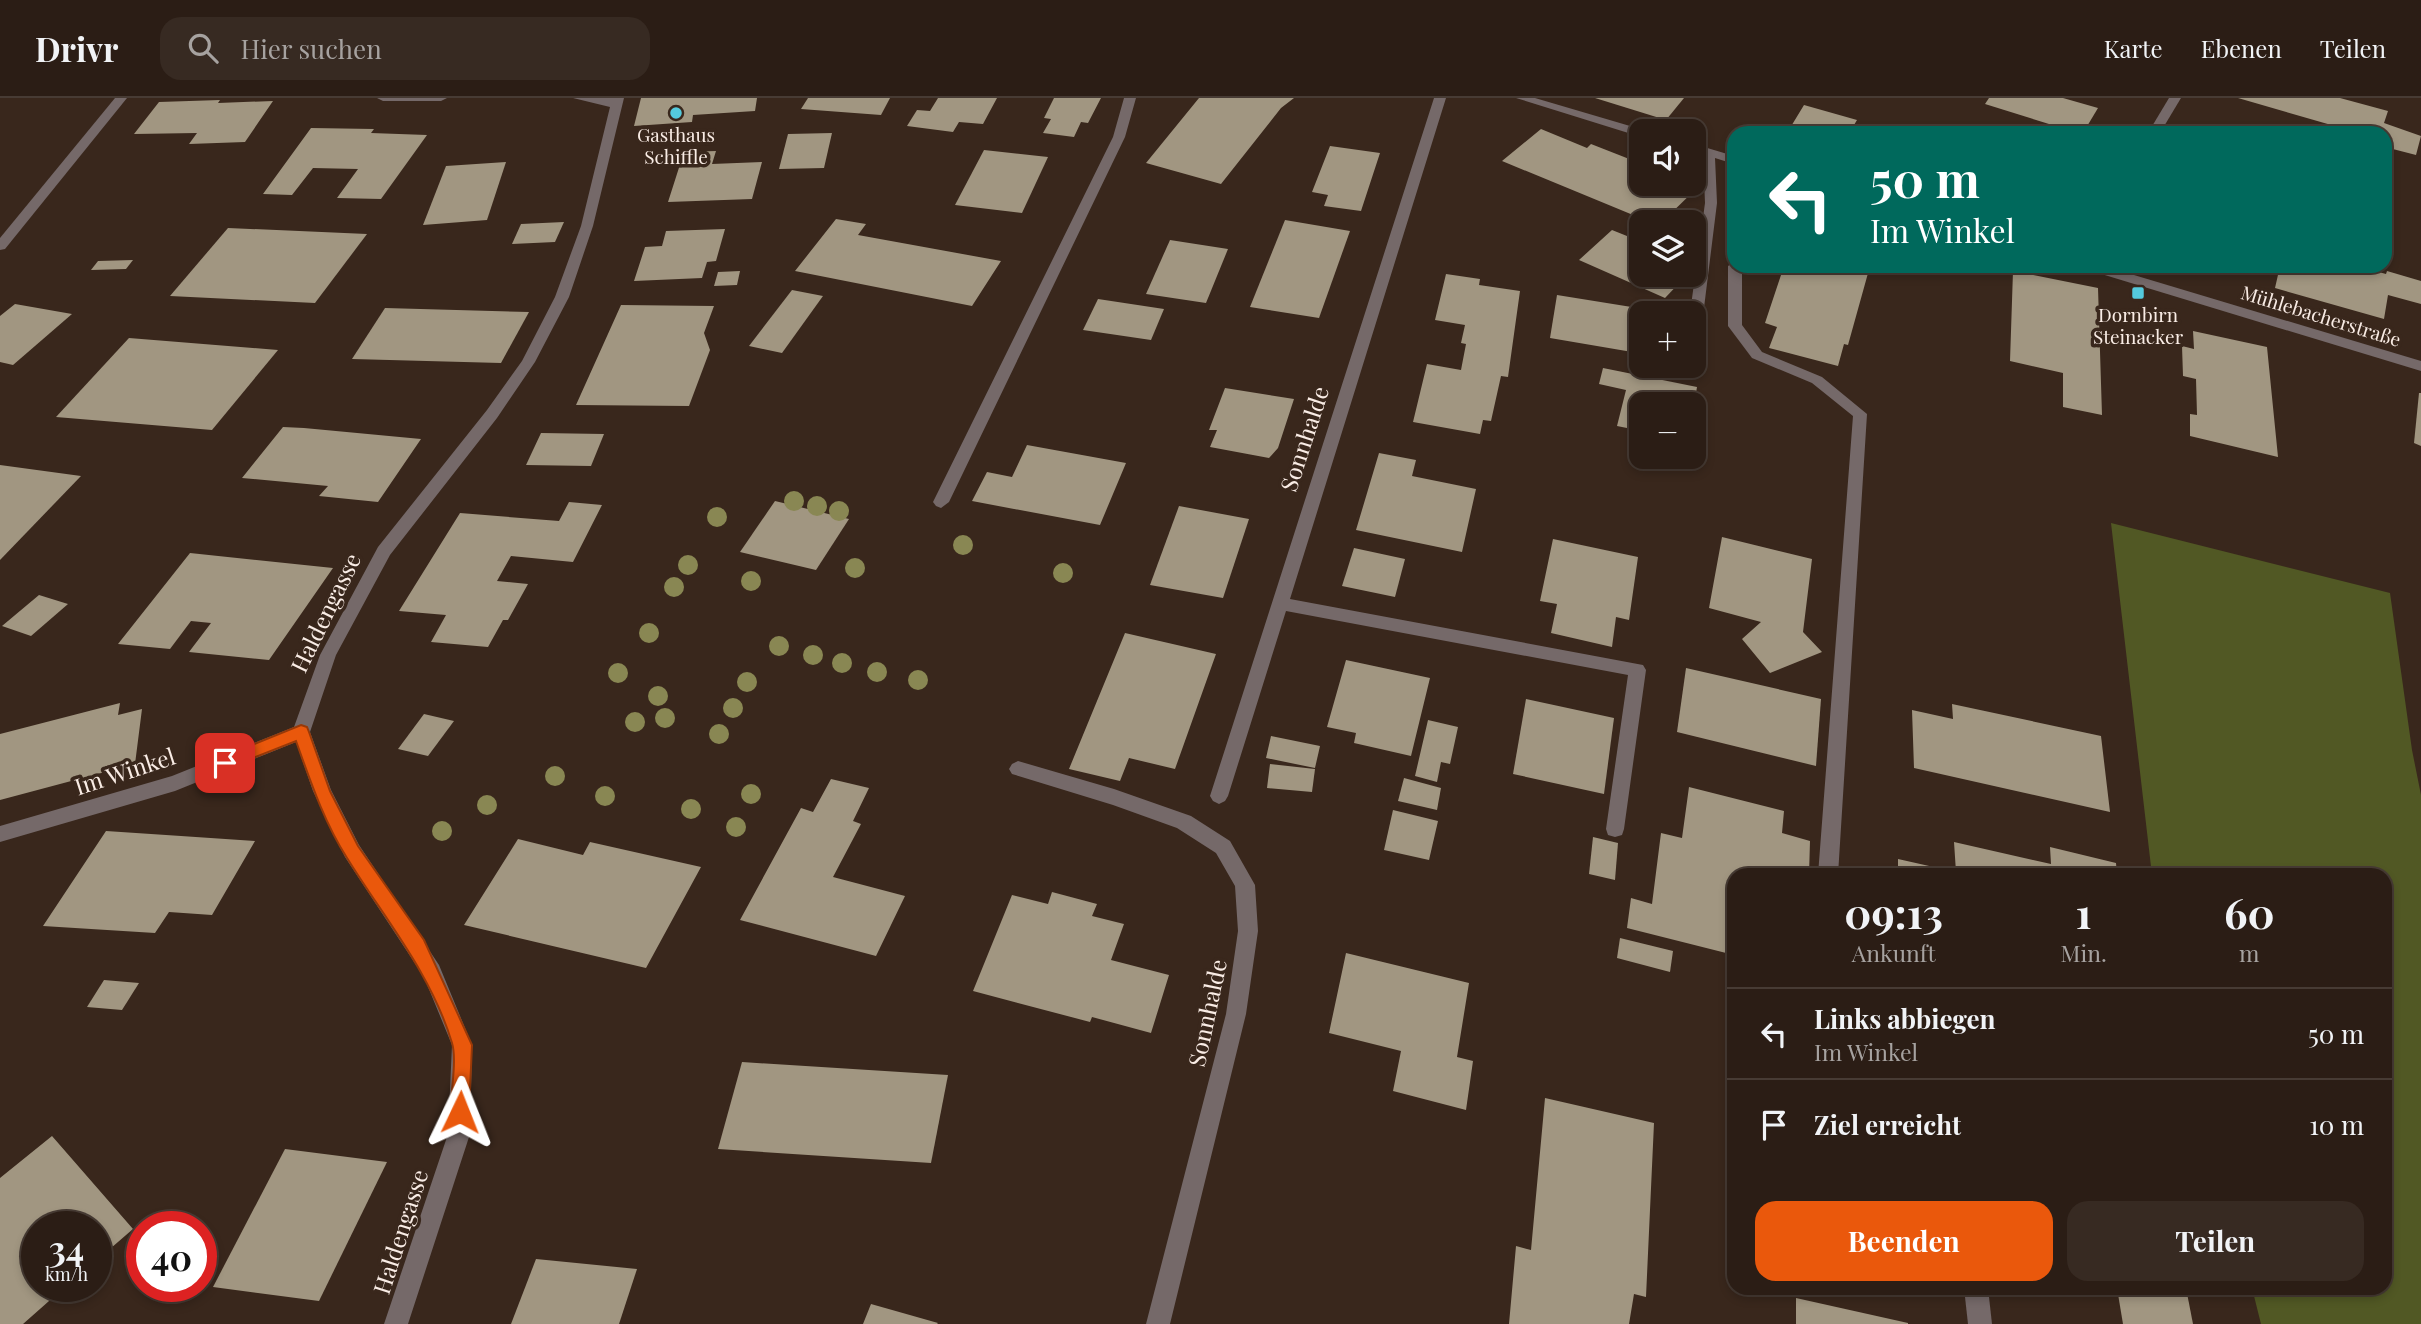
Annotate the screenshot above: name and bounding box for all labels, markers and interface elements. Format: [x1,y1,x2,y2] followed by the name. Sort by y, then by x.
[160,17,650,80] search box
[35,26,118,70] text: Drivr
[184,29,222,67] icon: search
[240,31,382,66] text: Hier suchen
[2104,32,2163,64] text: Karte
[2201,32,2282,64] text: Ebenen
[2320,32,2386,64] text: Teilen
[668,105,684,121] marker: Gasthaus Schiffle
[1629,119,1706,469] map controls
[1629,119,1706,196] button: sound
[637,121,715,169] place label: Gasthaus Schiffle
[1870,145,1980,210] text: 50 m
[1755,154,1846,245] icon: left
[1870,208,2015,251] text: Im Winkel
[1629,210,1706,287] button: layers
[2238,278,2404,352] street label: Mühlebacherstraße
[2130,285,2146,301] marker: Dornbirn Steinacker
[1629,301,1706,378] button: +
[2093,301,2184,349] place label: Dornbirn Steinacker
[1272,382,1335,495] street label: Sonnhalde
[1629,392,1706,469] button: −
[282,547,367,677] street label: Haldengasse
[195,733,255,793] pin
[70,740,179,801] street label: Im Winkel
[206,744,244,782] icon: arrive
[1844,884,1943,940] text: 09:13
[2076,884,2092,940] text: 1
[2224,884,2275,940] text: 60
[1852,937,1936,968] text: Ankunft
[2060,937,2107,968] text: Min.
[2239,937,2260,968] text: m
[1180,956,1233,1069] street label: Sonnhalde
[1814,1001,1995,1036] text: Links abbiegen
[1755,1015,1793,1053] icon: left
[2308,1016,2364,1051] text: 50 m
[1814,1036,1918,1067] text: Im Winkel
[423,1075,497,1149] position arrow
[1755,1106,1793,1144] icon: arrive
[1814,1107,1961,1142] text: Ziel erreicht
[2309,1107,2364,1142] text: 10 m
[365,1165,434,1298] street label: Haldengasse
[1755,1201,2053,1281] button: Beenden
[2067,1201,2364,1281] button: Teilen
[126,1211,217,1302] speed limit sign: 40
[49,1224,84,1271] text: 34
[45,1262,88,1286] text: km/h

